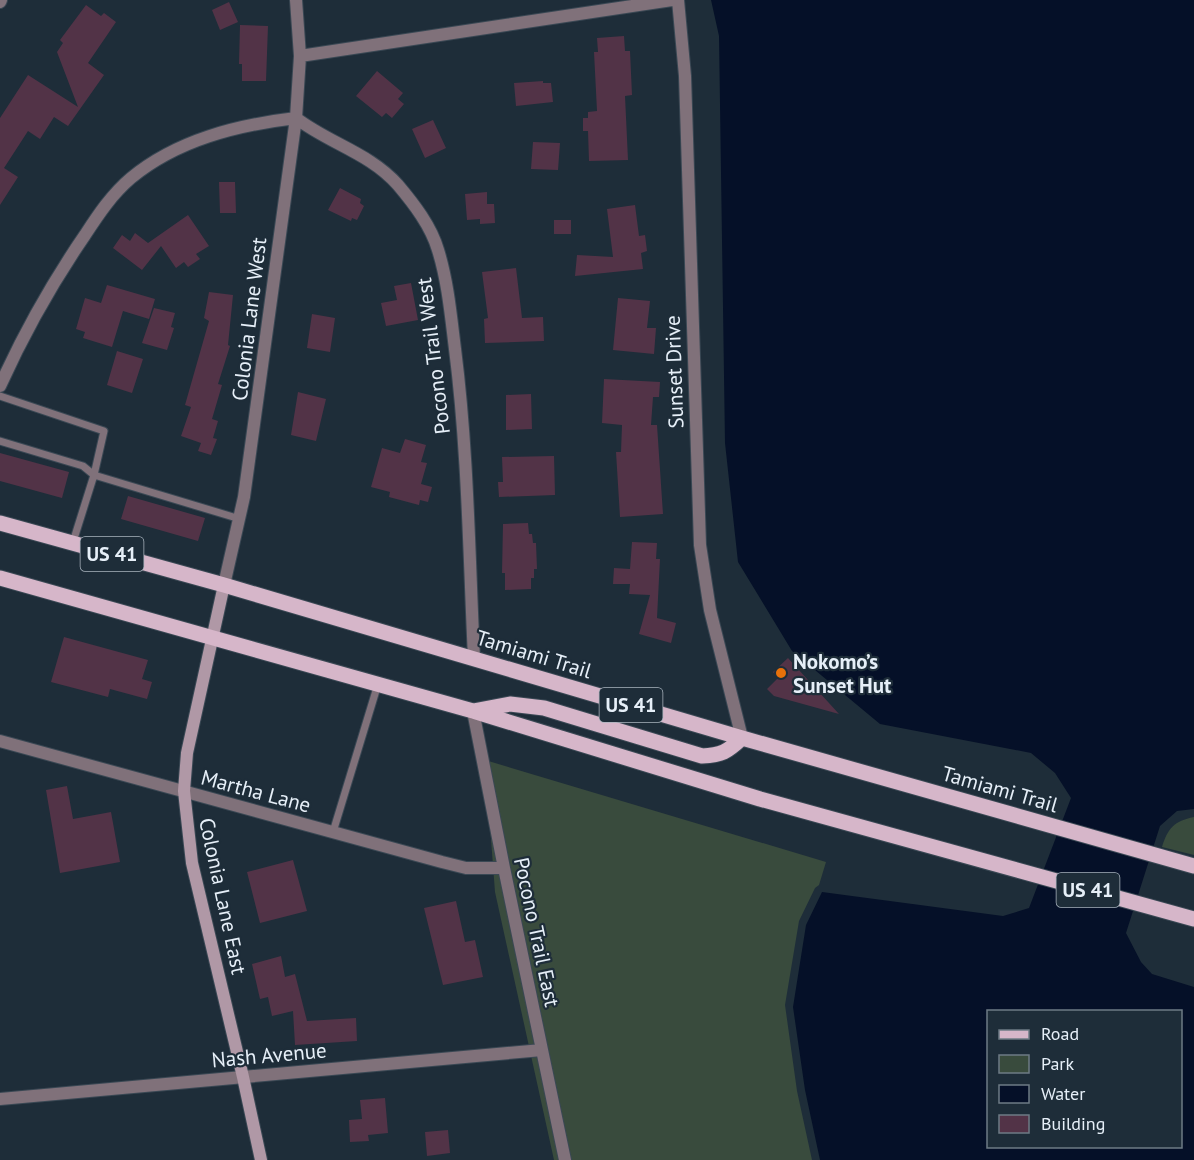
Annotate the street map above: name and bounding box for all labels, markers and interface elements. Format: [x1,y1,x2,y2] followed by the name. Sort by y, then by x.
[226,236,272,402] street label: Colonia Lane West
[410,276,456,436] street label: Pocono Trail West
[659,315,689,429] street label: Sunset Drive
[80,537,144,571] road number: US 41
[473,624,595,684] street label: Tamiami Trail
[793,648,892,699] place label: Nokomo’s Sunset Hut
[774,666,788,680] marker: Nokomo’s Sunset Hut
[600,688,662,722] road number: US 41
[939,760,1061,818] street label: Tamiami Trail
[198,763,314,819] street label: Martha Lane
[193,815,253,977] street label: Colonia Lane East
[508,855,566,1009] street label: Pocono Trail East
[1056,873,1120,907] road number: US 41
[987,1010,1182,1148] legend
[1041,1022,1079,1045] text: Road
[210,1037,328,1073] street label: Nash Avenue
[1041,1052,1074,1075] text: Park
[1041,1082,1085,1105] text: Water
[1041,1112,1105,1135] text: Building

